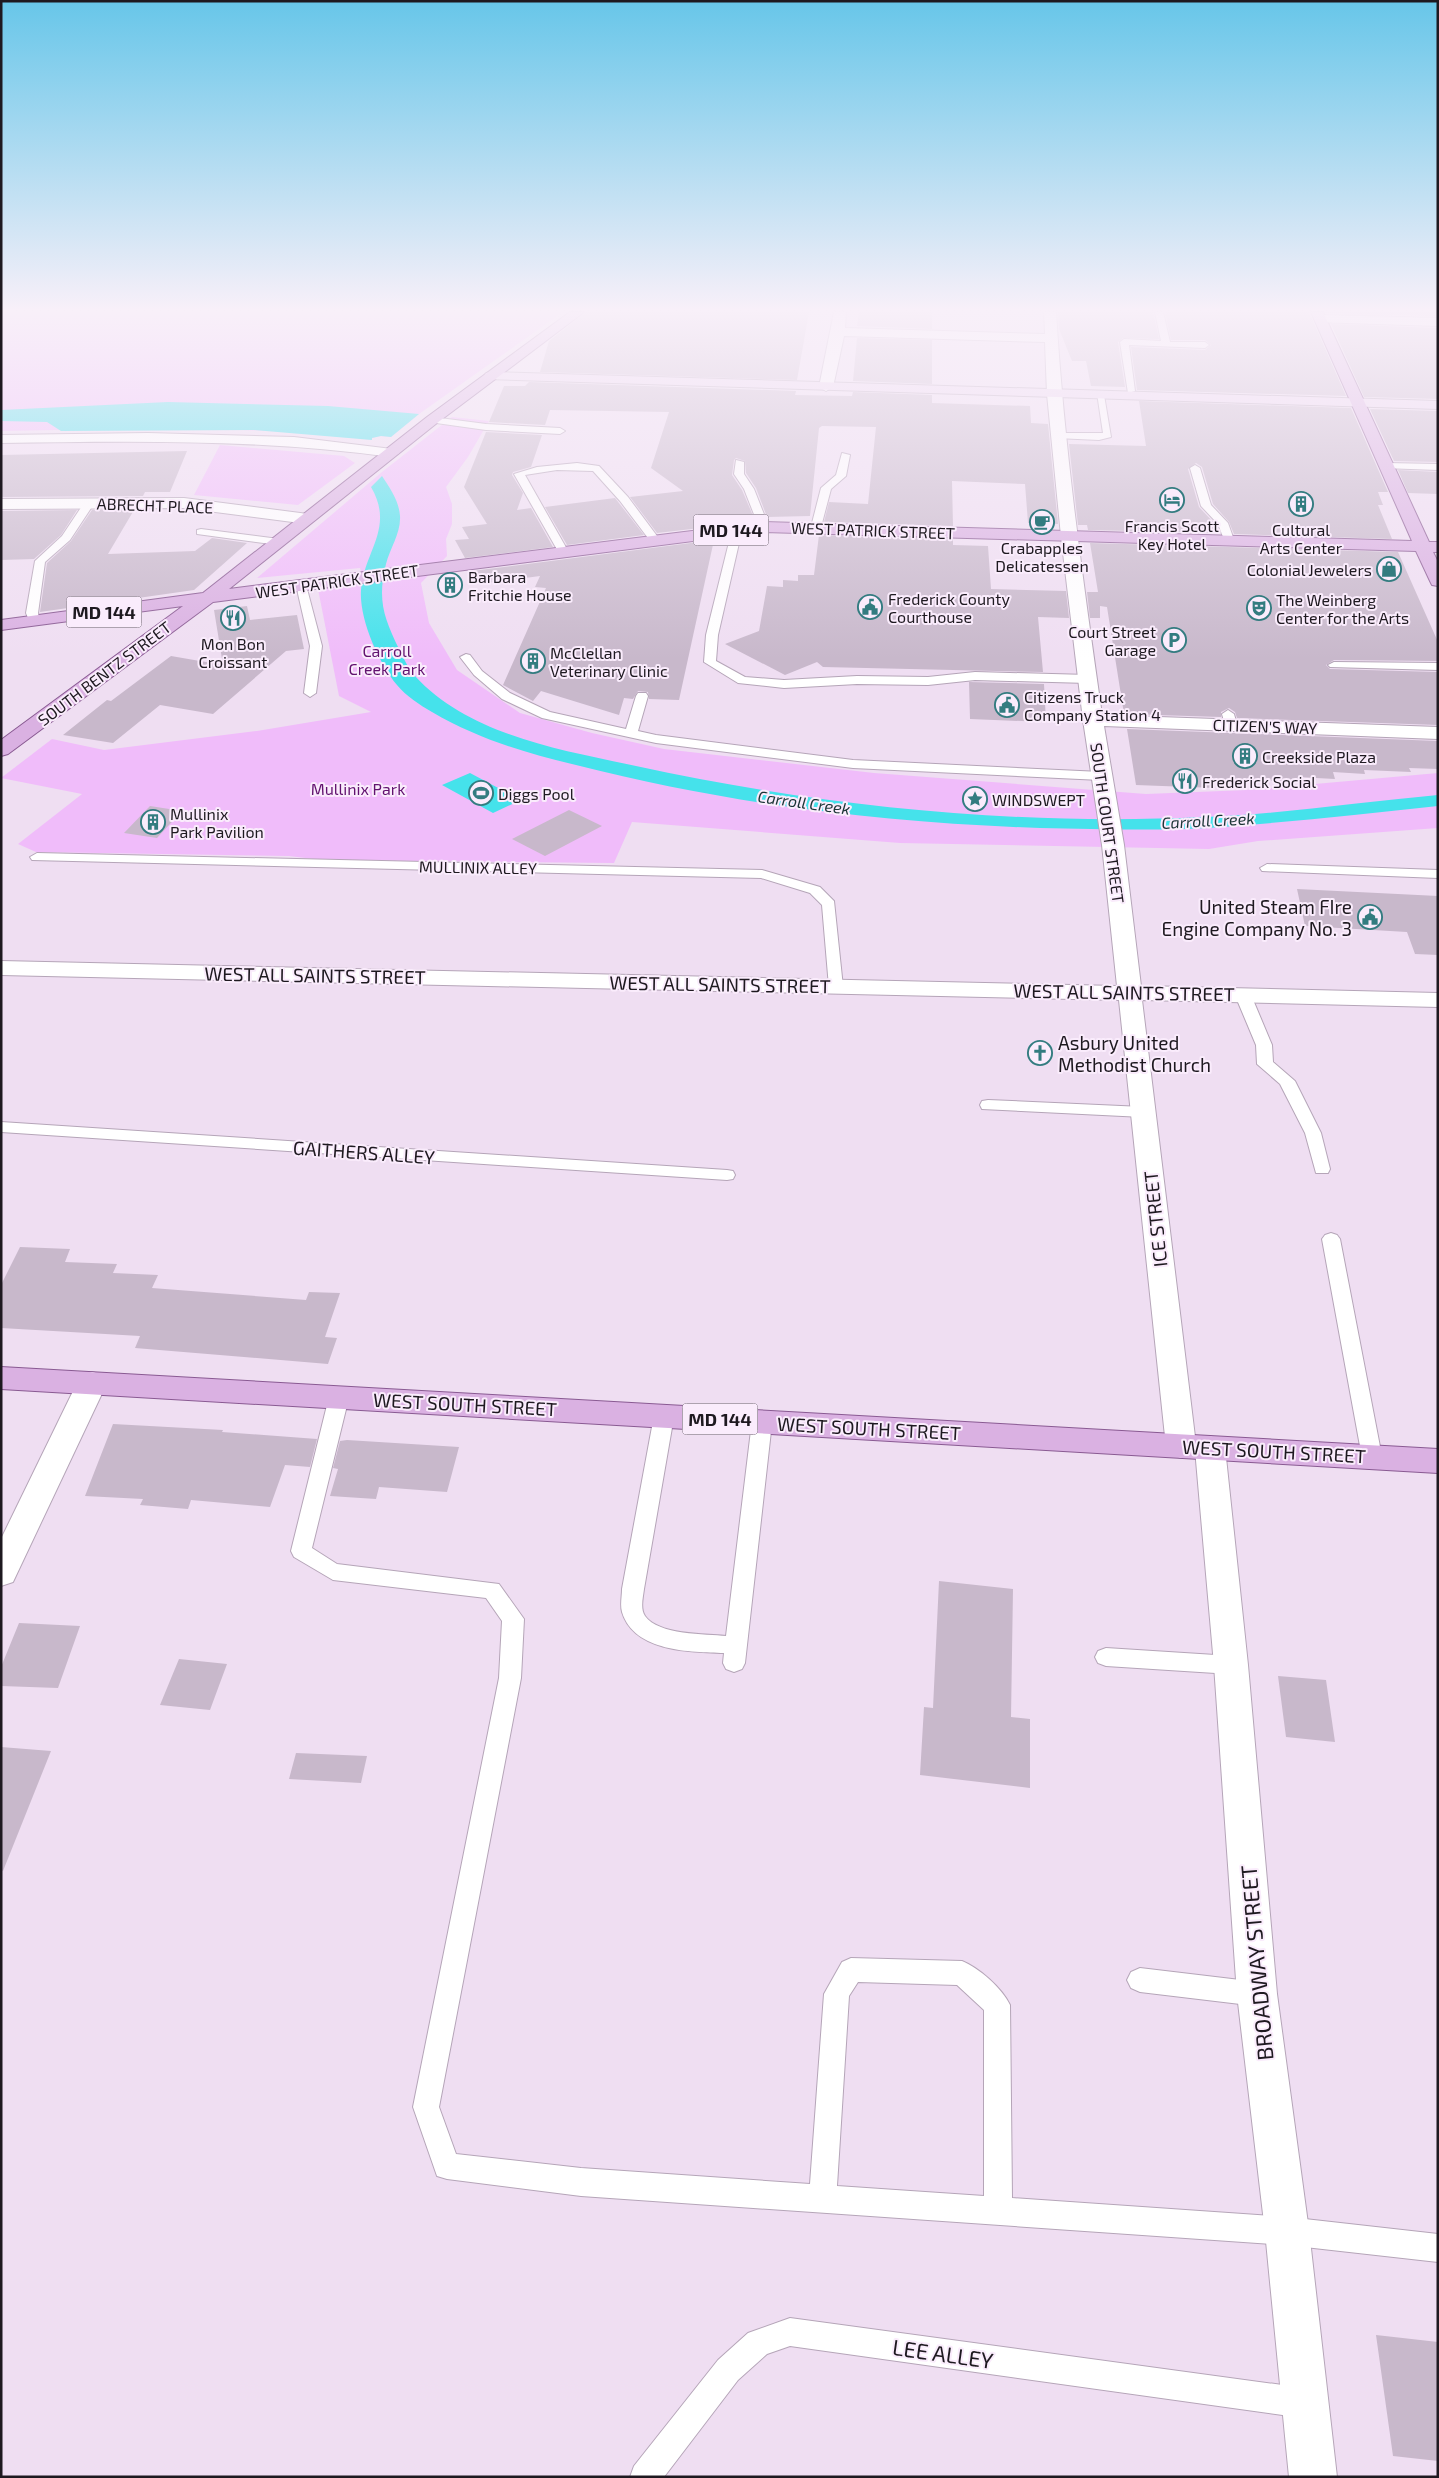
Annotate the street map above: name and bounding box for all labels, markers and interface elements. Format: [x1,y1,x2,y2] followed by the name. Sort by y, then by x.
[1159,487,1185,513] hotel icon: Francis Scott Key Hotel
[1288,491,1314,517] building icon: Cultural Arts Center
[96,493,214,517] street label: ABRECHT PLACE
[1029,509,1055,535] cafe icon: Crabapples Delicatessen
[694,514,768,546] road number: MD 144
[1125,516,1219,553] place label: Francis Scott Key Hotel
[791,518,955,542] street label: WEST PATRICK STREET
[1260,520,1343,557] place label: Cultural Arts Center
[995,538,1089,575] place label: Crabapples Delicatessen
[1376,556,1402,582] shop icon: Colonial Jewelers
[254,560,420,602] street label: WEST PATRICK STREET
[1247,560,1372,579] place label: Colonial Jewelers
[468,567,572,604] place label: Barbara Fritchie House
[437,572,463,598] building icon: Barbara Fritchie House
[888,589,1010,626] place label: Frederick County Courthouse
[1276,590,1409,627] place label: The Weinberg Center for the Arts
[857,594,883,620] public building icon: Frederick County Courthouse
[1246,595,1272,621] theatre icon: The Weinberg Center for the Arts
[66,596,142,628] road number: MD 144
[220,605,246,631] restaurant icon: Mon Bon Croissant
[34,617,174,729] street label: SOUTH BENTZ STREET
[1068,622,1156,659] place label: Court Street Garage
[1161,627,1187,653] parking icon: Court Street Garage
[199,634,267,671] place label: Mon Bon Croissant
[349,641,425,678] park label: Carroll Creek Park
[550,643,668,680] place label: McClellan Veterinary Clinic
[520,648,546,674] building icon: McClellan Veterinary Clinic
[1024,687,1161,724] place label: Citizens Truck Company Station 4
[994,692,1020,718] public building icon: Citizens Truck Company Station 4
[1212,715,1318,737] street label: CITIZEN'S WAY
[1087,742,1129,904] street label: SOUTH COURT STREET
[1232,743,1258,769] building icon: Creekside Plaza
[1262,747,1376,766] place label: Creekside Plaza
[1172,768,1198,794] restaurant icon: Frederick Social
[1202,772,1316,791] place label: Frederick Social
[311,779,405,798] park label: Mullinix Park
[468,780,494,806] sports icon: Diggs Pool
[498,784,575,803] place label: Diggs Pool
[757,786,851,818] water label: Carroll Creek
[962,786,988,812] place icon: WINDSWEPT
[992,790,1085,809] place label: WINDSWEPT
[170,804,264,841] place label: Mullinix Park Pavilion
[1161,808,1255,832] water label: Carroll Creek
[140,809,166,835] building icon: Mullinix Park Pavilion
[419,856,537,878] street label: MULLINIX ALLEY
[1162,895,1352,940] place label: United Steam FIre Engine Company No. 3
[1357,904,1383,930] public building icon: United Steam FIre Engine Company No. 3
[204,962,426,988] street label: WEST ALL SAINTS STREET
[609,971,831,997] street label: WEST ALL SAINTS STREET
[1013,979,1235,1005] street label: WEST ALL SAINTS STREET
[1058,1031,1211,1076] place label: Asbury United Methodist Church
[1027,1040,1053,1066] church icon: Asbury United Methodist Church
[292,1136,436,1168] street label: GAITHERS ALLEY
[1139,1170,1171,1268] street label: ICE STREET
[373,1388,557,1420] street label: WEST SOUTH STREET
[682,1404,758,1435] road number: MD 144
[777,1412,961,1444] street label: WEST SOUTH STREET
[1182,1435,1366,1467] street label: WEST SOUTH STREET
[1234,1864,1277,2062] street label: BROADWAY STREET
[891,2333,996,2373] street label: LEE ALLEY

